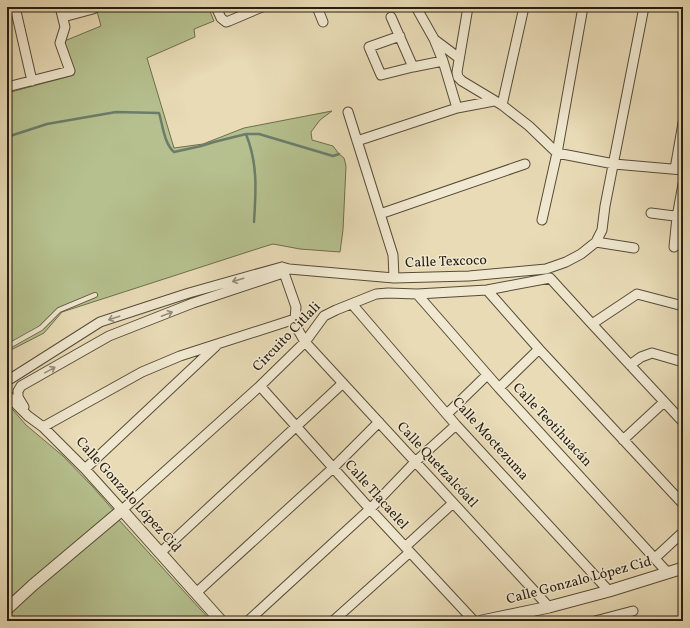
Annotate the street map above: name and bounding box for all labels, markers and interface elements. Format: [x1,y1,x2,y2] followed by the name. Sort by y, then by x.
[405,251,487,273] street label: Calle Texcoco
[232,276,245,284] one-way arrow
[249,298,325,376] street label: Circuito Citlali
[160,309,172,317] one-way arrow
[107,315,120,322] one-way arrow
[44,365,56,373] one-way arrow
[508,379,596,471] street label: Calle Teotihuacán
[447,393,533,485] street label: Calle Moctezuma
[392,418,482,512] street label: Calle Quetzalcóatl
[71,433,185,557] street label: Calle Gonzalo López Cid
[340,456,412,534] street label: Calle Tlacaelel
[504,552,654,610] street label: Calle Gonzalo López Cid

